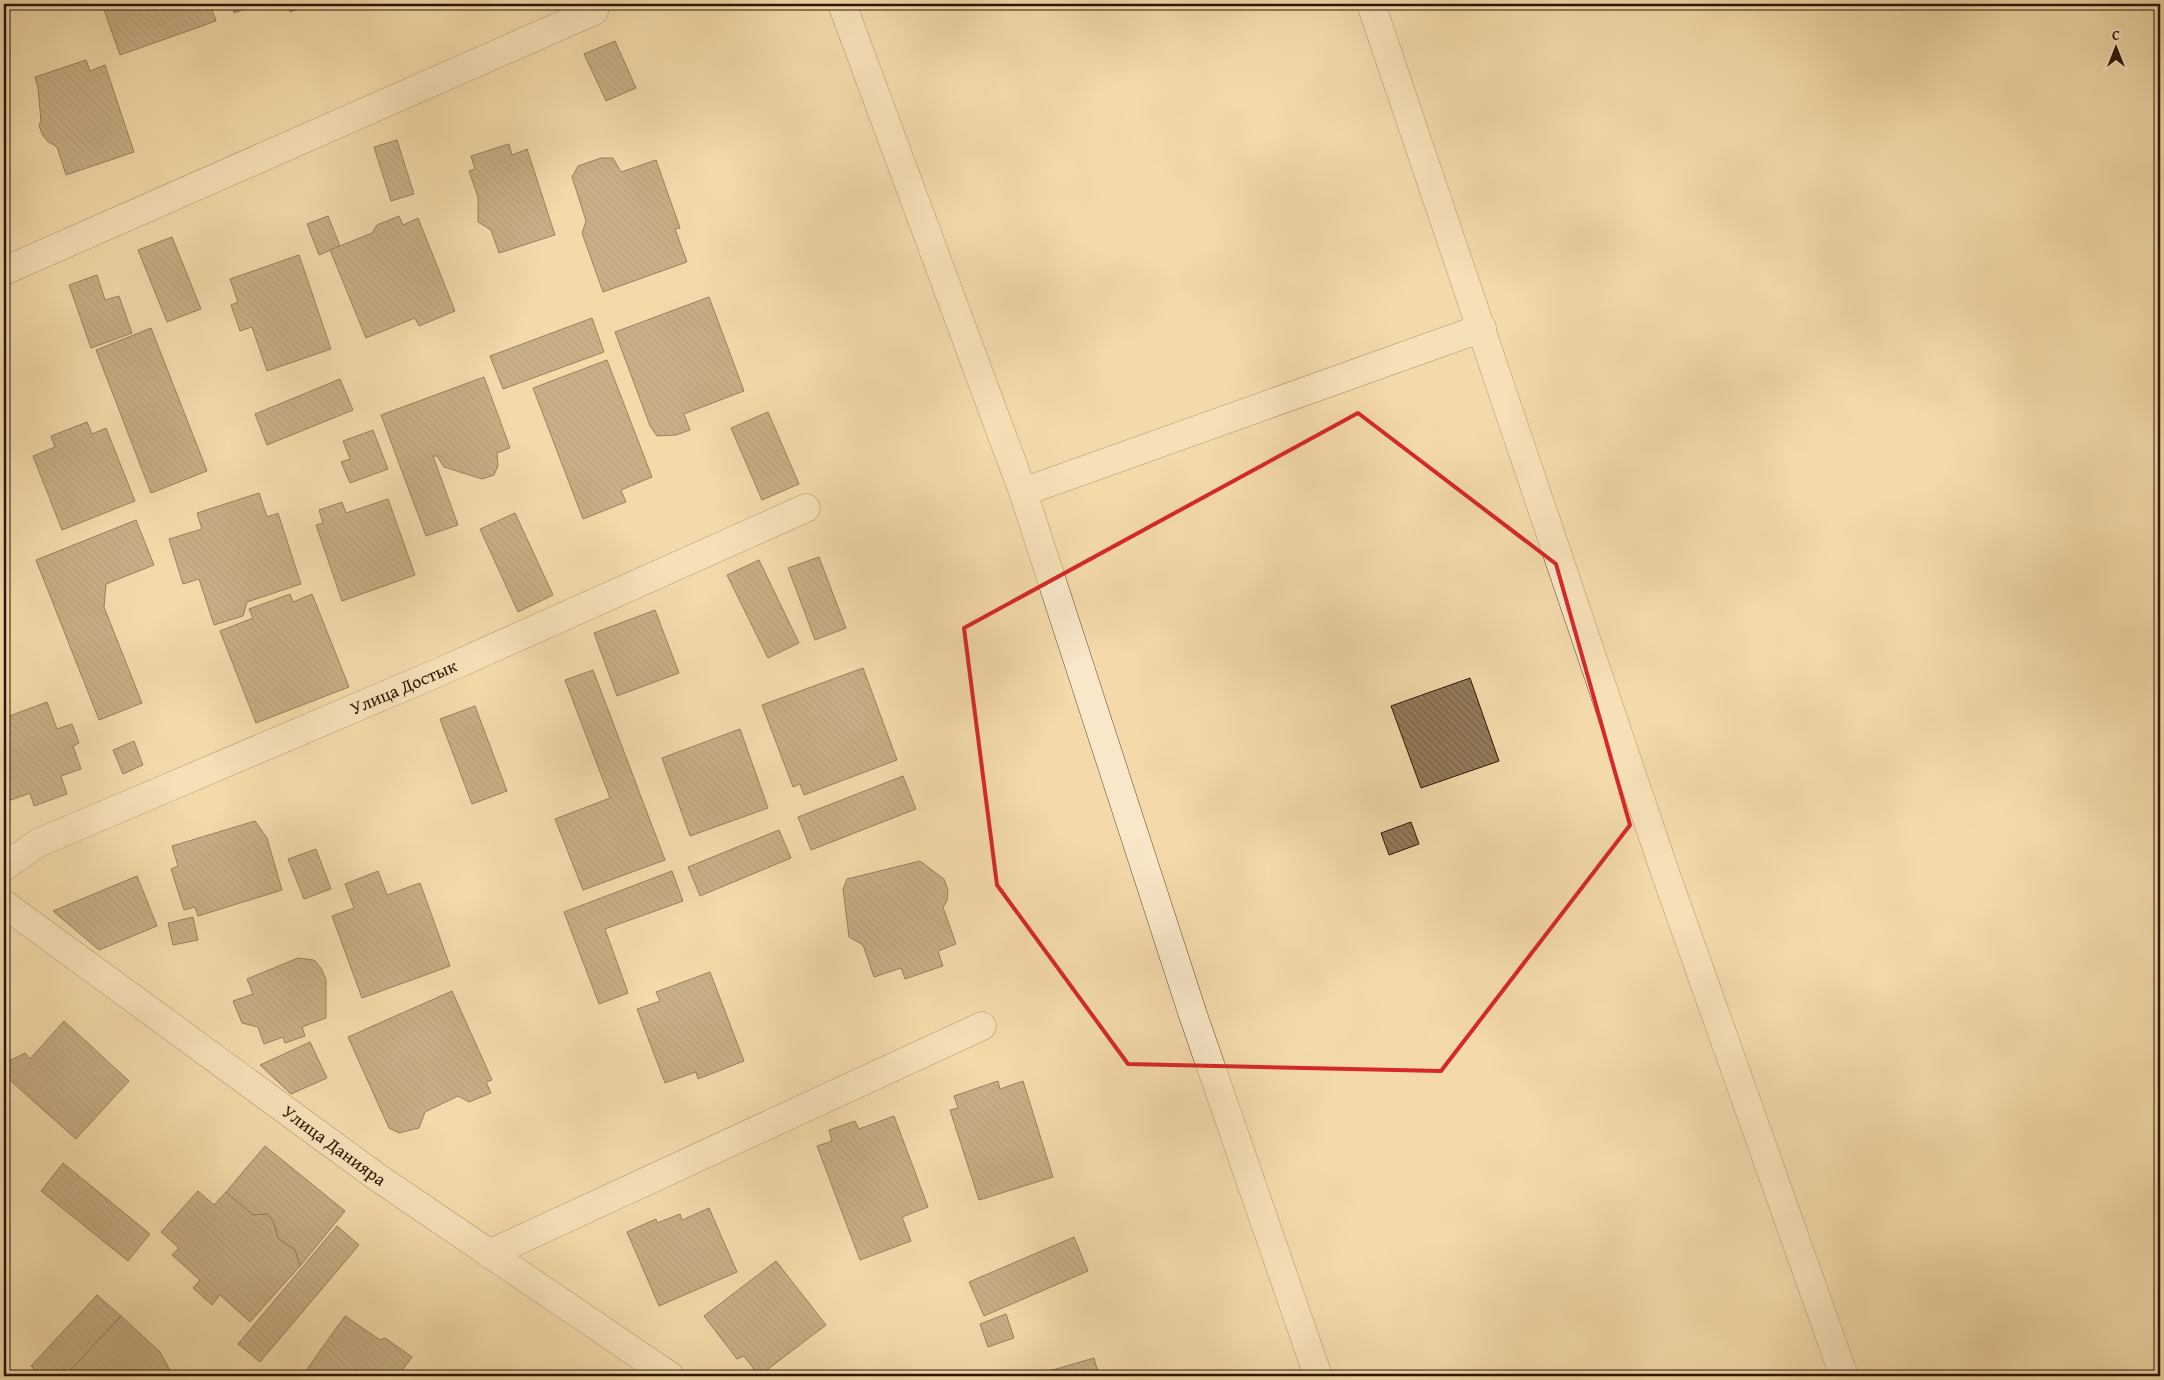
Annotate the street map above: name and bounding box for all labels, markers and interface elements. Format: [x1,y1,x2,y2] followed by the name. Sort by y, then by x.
[2092,22,2142,72] north arrow
[2112,25,2120,45] text: С
[346,652,462,721] street label: Улица Достык
[277,1098,392,1193] street label: Улица Данияра

